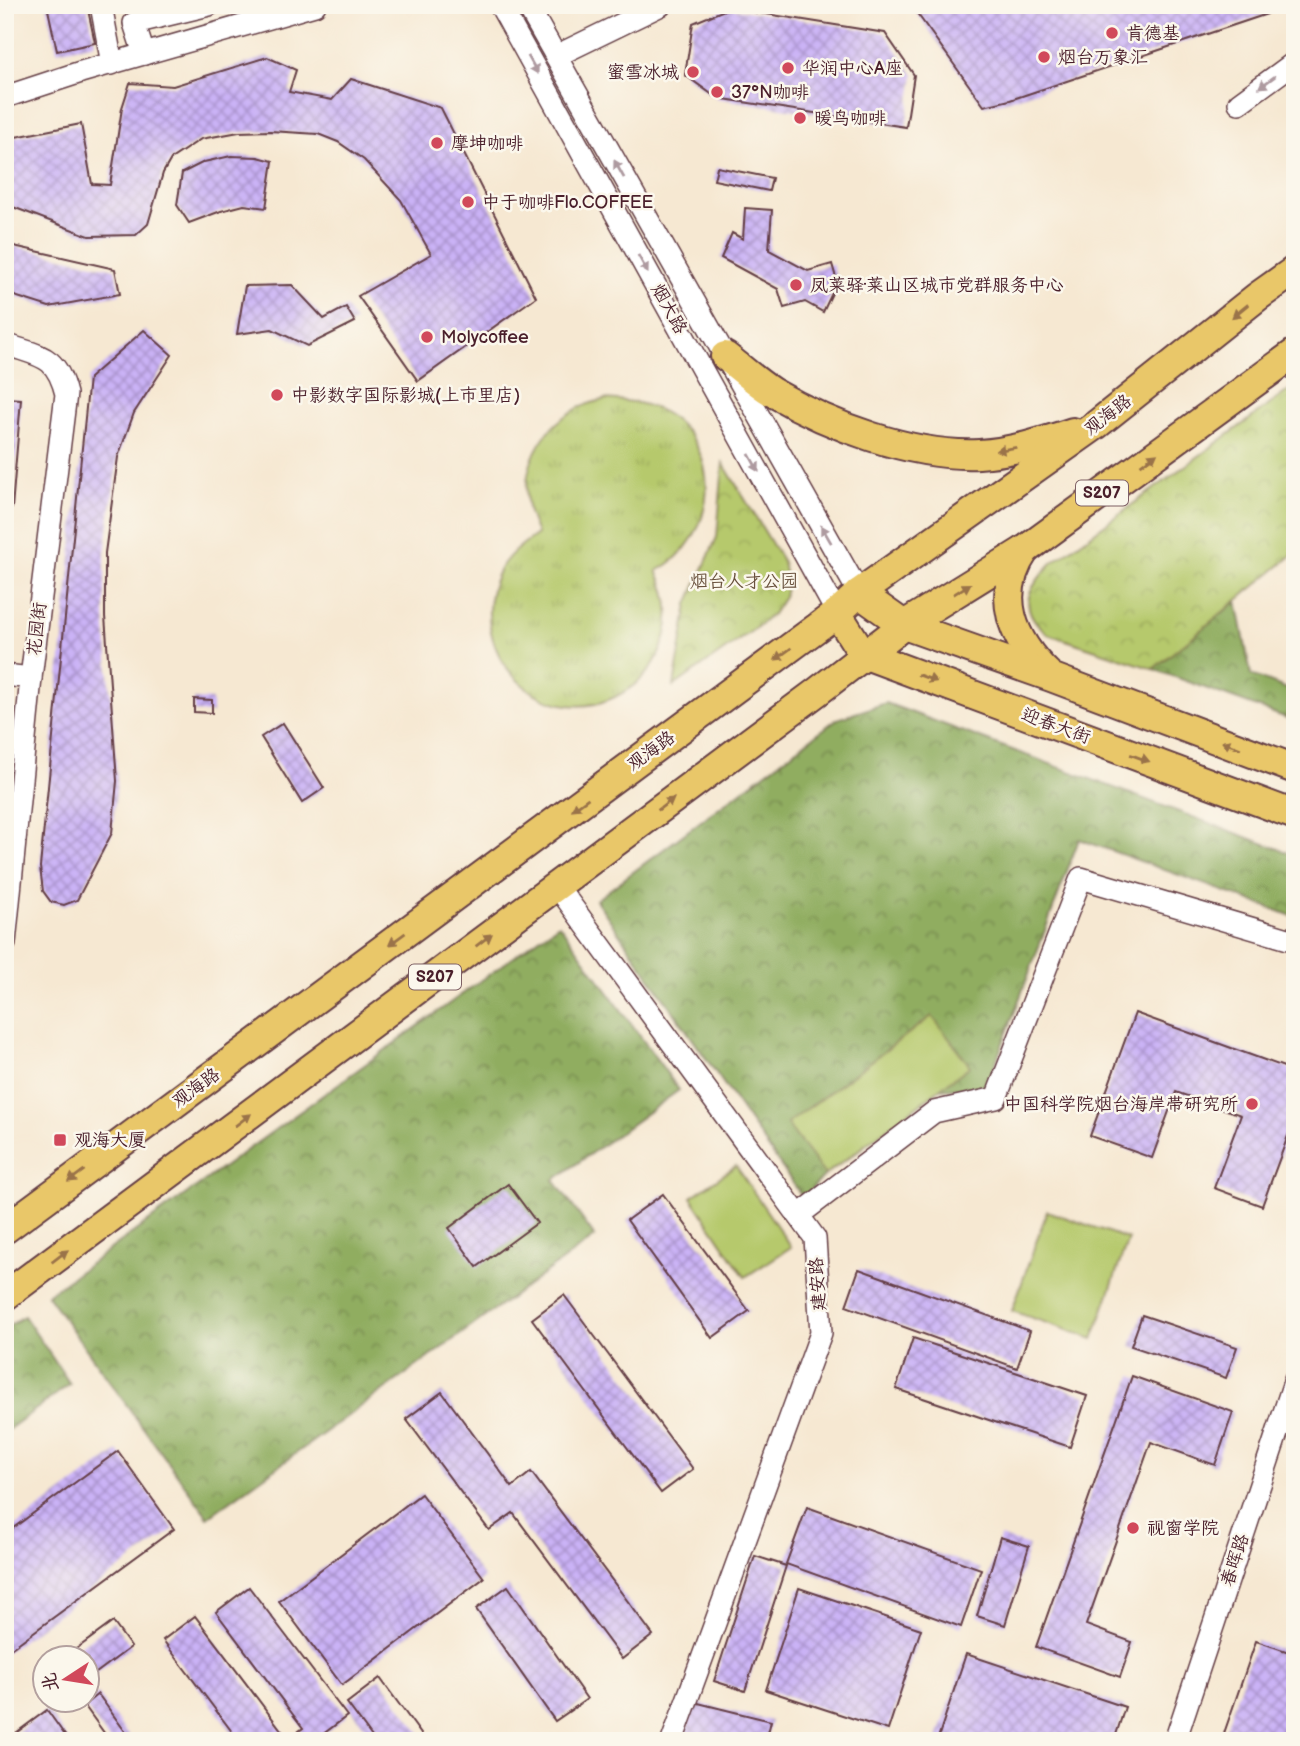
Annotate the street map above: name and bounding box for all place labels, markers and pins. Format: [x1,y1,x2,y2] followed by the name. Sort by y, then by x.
[1126,23,1180,44] place label: 肯德基
[1104,25,1120,41] marker: 肯德基
[1058,47,1148,68] place label: 烟台万象汇
[1036,49,1052,65] marker: 烟台万象汇
[802,58,903,79] place label: 华润中心A座
[780,60,796,76] marker: 华润中心A座
[607,62,679,83] place label: 蜜雪冰城
[685,64,701,80] marker: 蜜雪冰城
[731,82,809,103] place label: 37°N咖啡
[709,84,725,100] marker: 37°N咖啡
[814,108,886,129] place label: 暖鸟咖啡
[792,110,808,126] marker: 暖鸟咖啡
[451,133,523,154] place label: 摩坤咖啡
[429,135,445,151] marker: 摩坤咖啡
[482,192,654,213] place label: 中于咖啡Flo.COFFEE
[460,194,476,210] marker: 中于咖啡Flo.COFFEE
[810,275,1064,296] place label: 凤莱驿·莱山区城市党群服务中心
[788,277,804,293] marker: 凤莱驿·莱山区城市党群服务中心
[441,327,529,348] place label: Molycoffee
[419,329,435,345] marker: Molycoffee
[291,385,520,406] place label: 中影数字国际影城(上市里店)
[269,387,285,403] marker: 中影数字国际影城(上市里店)
[1004,1094,1238,1115] place label: 中国科学院烟台海岸带研究所
[1244,1096,1260,1112] marker: 中国科学院烟台海岸带研究所
[74,1130,146,1151] place label: 观海大厦
[52,1132,68,1148] marker: 观海大厦
[1147,1518,1219,1539] place label: 视窗学院
[1125,1520,1141,1536] marker: 视窗学院

